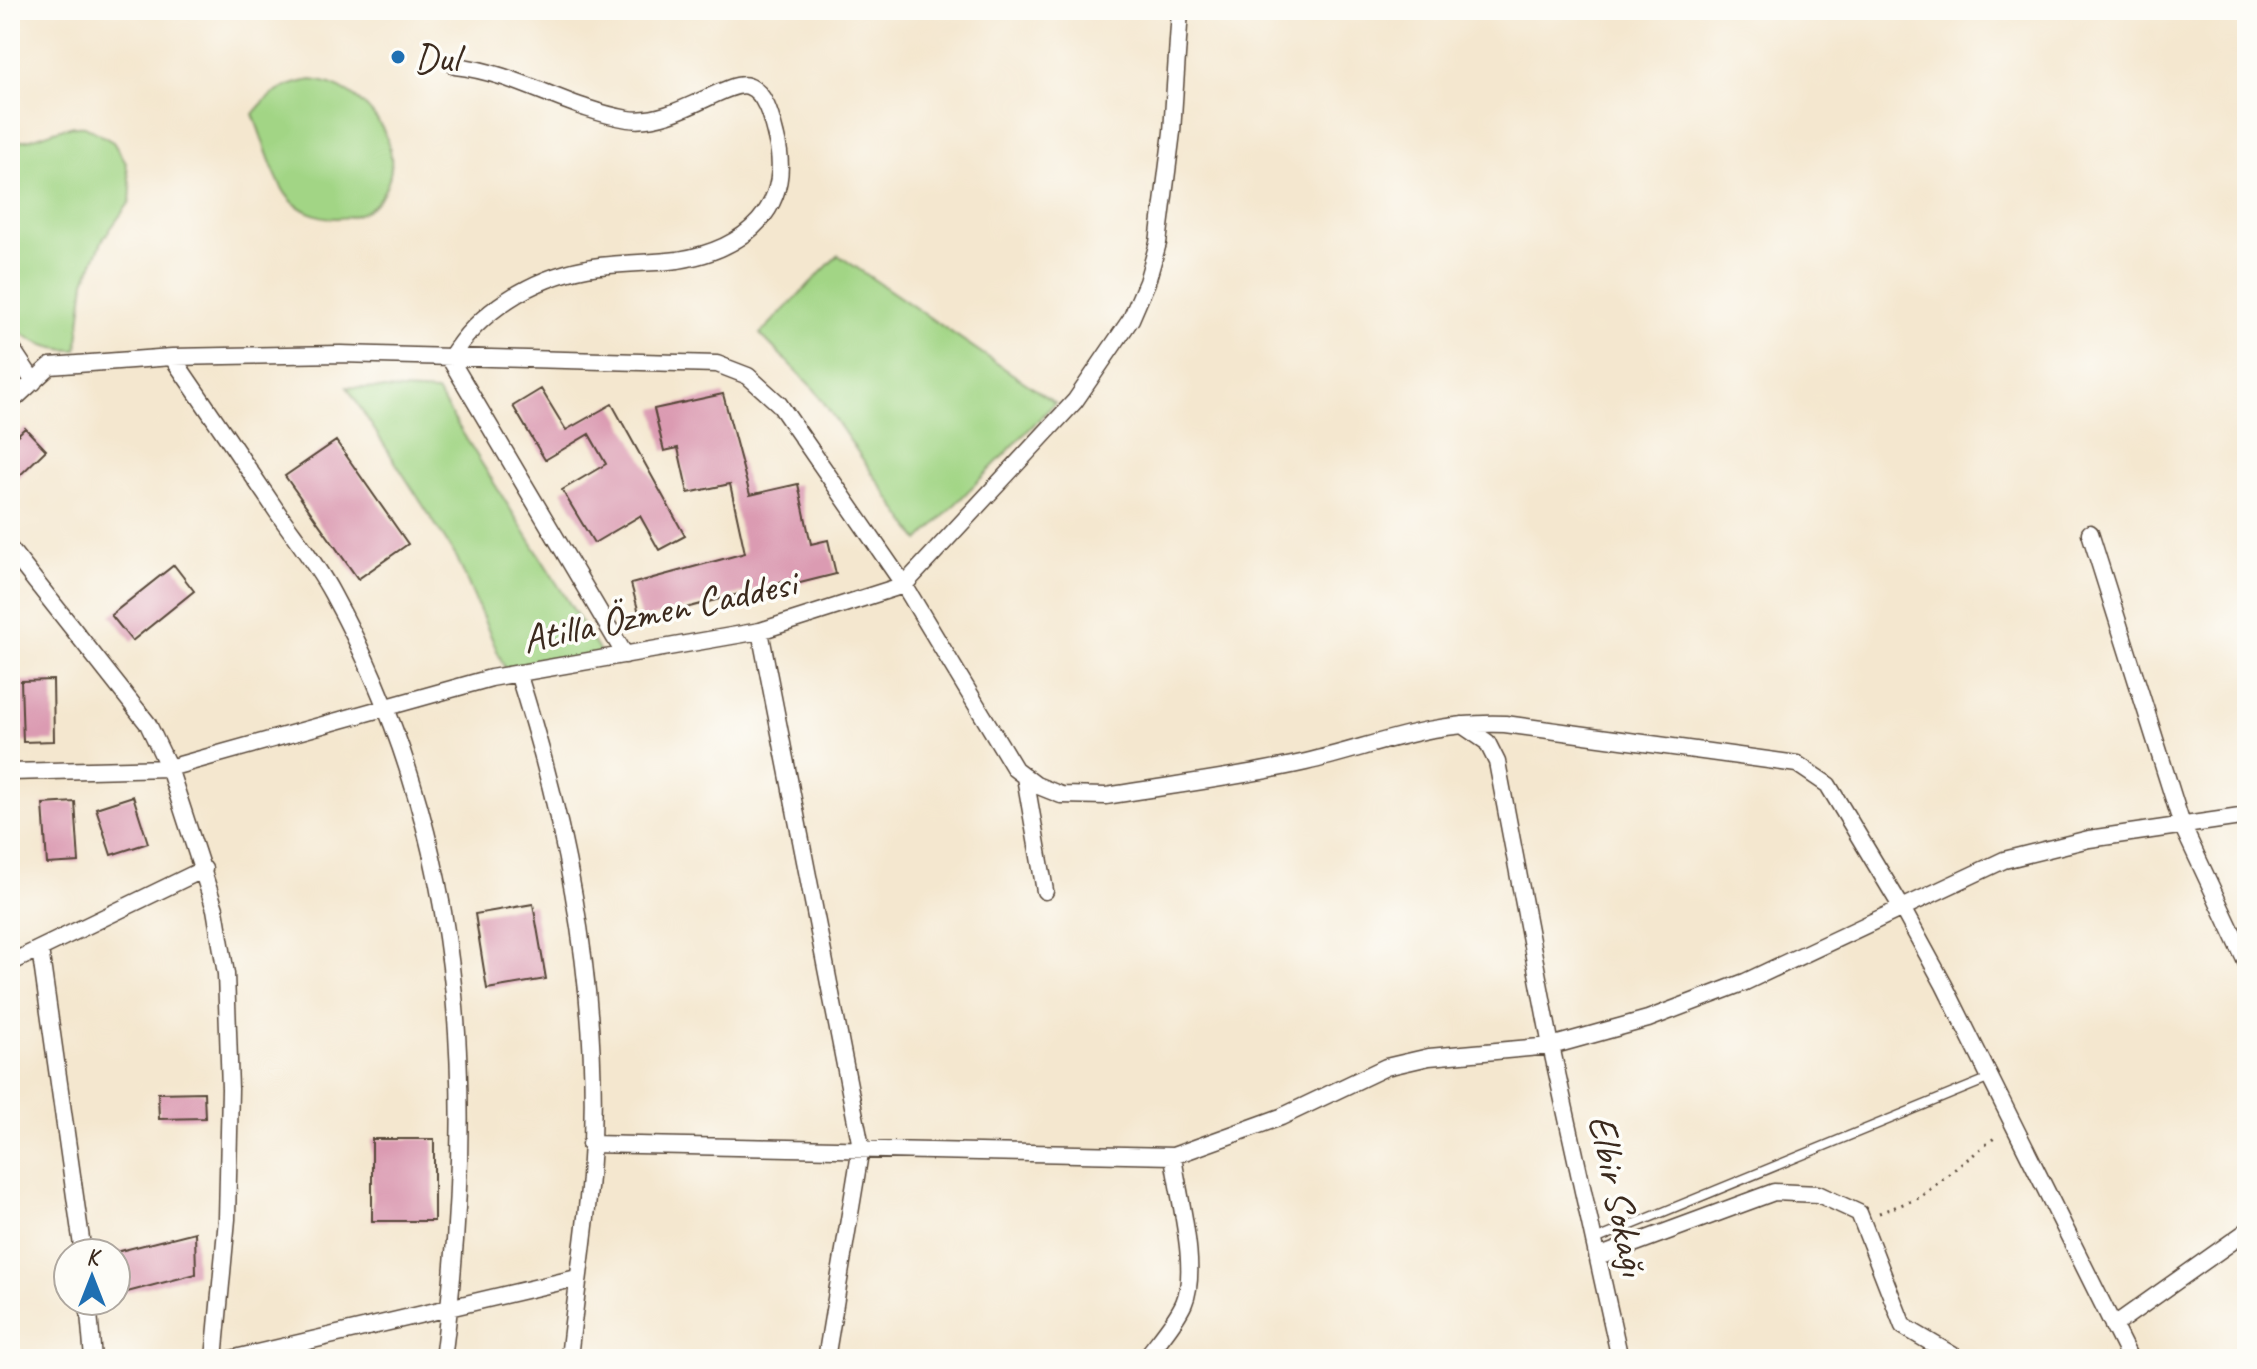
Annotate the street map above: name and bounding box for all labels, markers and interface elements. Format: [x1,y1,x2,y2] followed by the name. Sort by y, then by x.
[414,33,466,83] place label: Dul
[389,48,407,66] marker: Dul
[518,557,805,664] street label: Atilla Özmen Caddesi
[1577,1110,1660,1282] street label: Elbir Sokağı
[52,1237,132,1317] north arrow
[86,1244,102,1272] text: K

